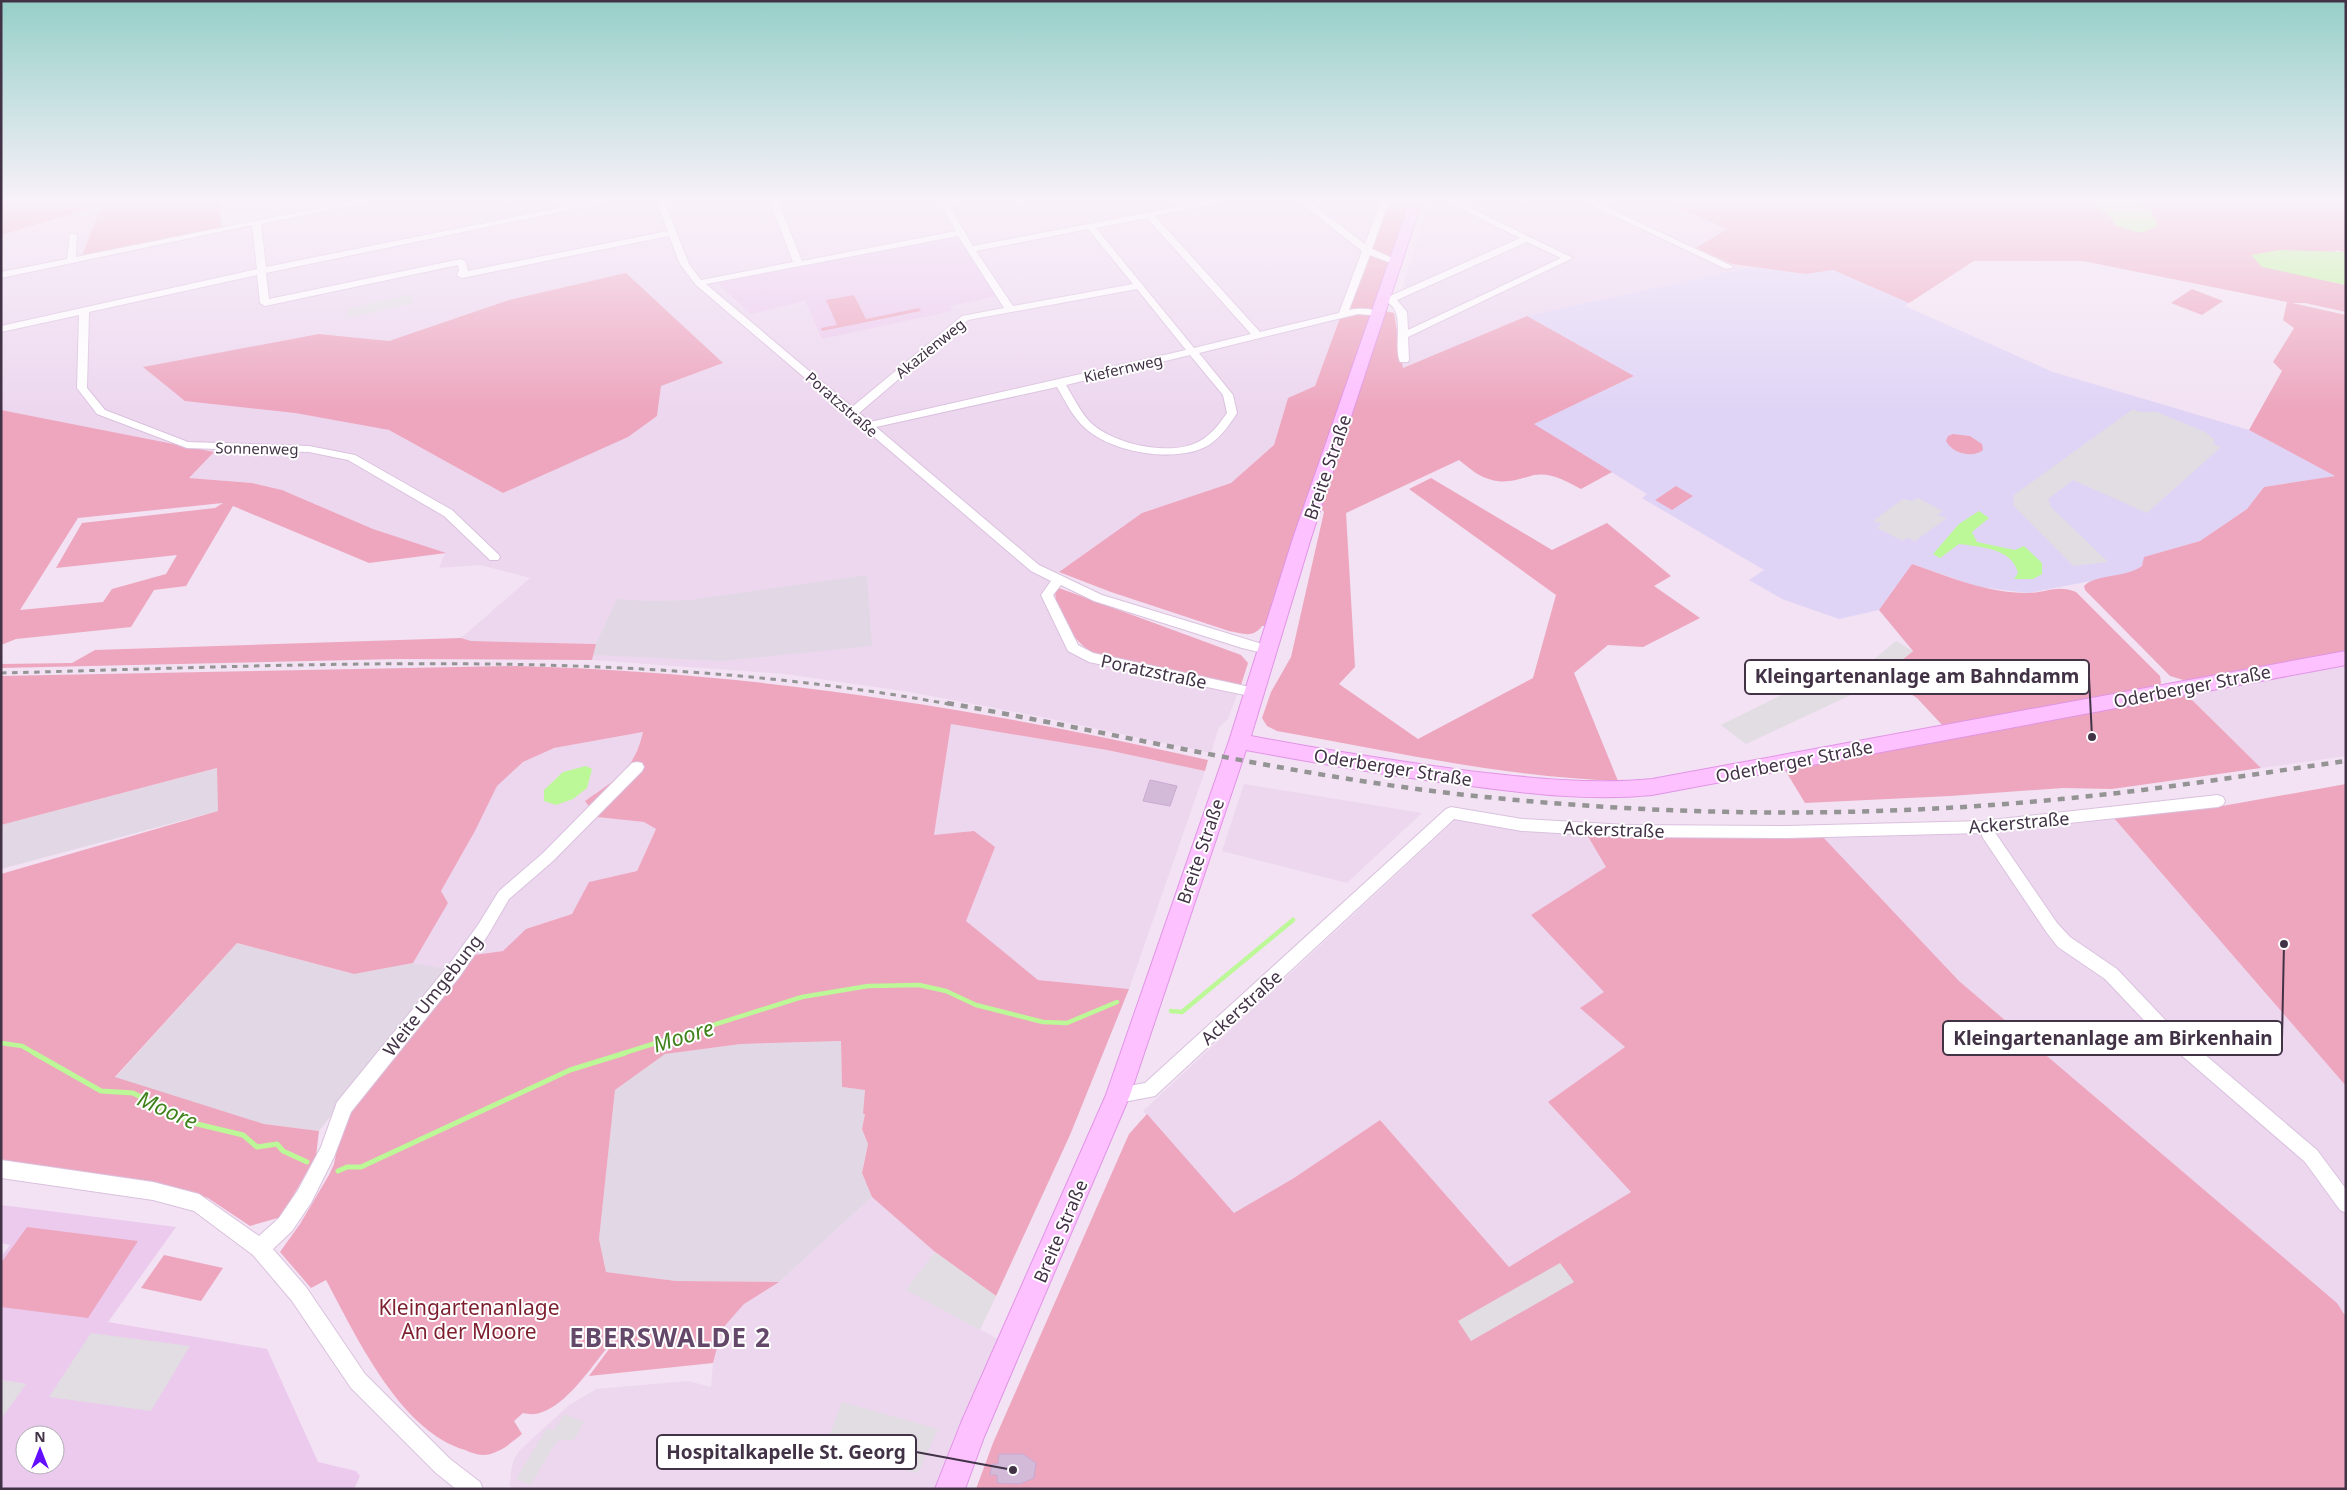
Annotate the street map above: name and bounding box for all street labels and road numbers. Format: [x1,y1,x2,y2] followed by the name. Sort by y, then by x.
[891,314,969,382] street label: Akazienweg
[1082,349,1164,387] street label: Kiefernweg
[802,367,882,441] street label: Poratzstraße
[1298,411,1356,523] street label: Breite Straße
[215,437,299,459] street label: Sonnenweg
[1099,648,1209,694] street label: Poratzstraße
[2111,659,2273,713] street label: Oderberger Straße
[1713,734,1875,788] street label: Oderberger Straße
[1312,743,1474,791] street label: Oderberger Straße
[1171,795,1229,907] street label: Breite Straße
[1968,806,2070,838] street label: Ackerstraße
[1563,815,1665,843] street label: Ackerstraße
[377,929,487,1061] street label: Weite Umgebung
[1195,964,1287,1050] street label: Ackerstraße
[1027,1176,1093,1286] street label: Breite Straße

